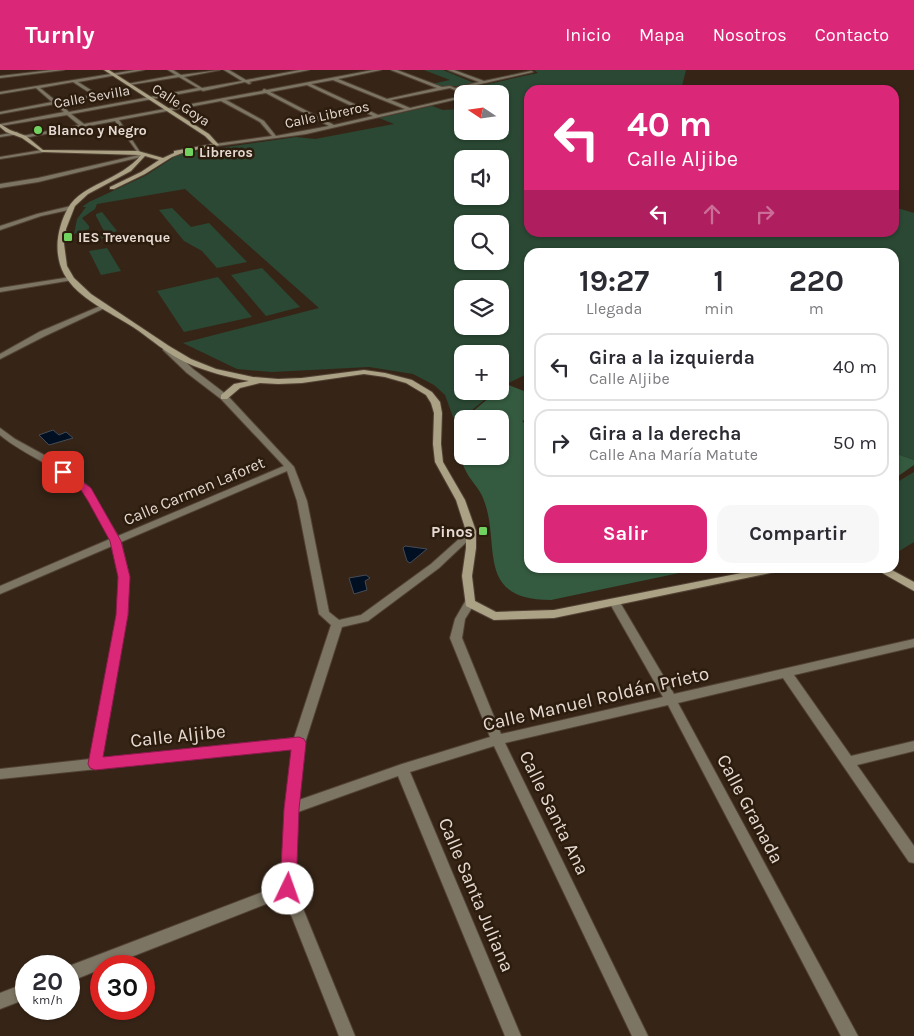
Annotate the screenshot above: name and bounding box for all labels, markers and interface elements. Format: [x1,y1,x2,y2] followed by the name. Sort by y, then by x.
[25,21,95,49] text: Turnly
[565,24,611,46] text: Inicio
[639,24,685,46] text: Mapa
[713,24,787,46] text: Nosotros
[815,24,889,46] text: Contacto
[149,80,213,130] street label: Calle Goya
[53,82,131,112] street label: Calle Sevilla
[454,85,509,140] north arrow
[454,85,509,465] map controls
[283,98,371,132] street label: Calle Libreros
[627,104,712,145] text: 40 m
[544,105,609,170] icon: left
[48,122,147,139] place label: Blanco y Negro
[32,124,44,136] marker: Blanco y Negro
[199,144,253,161] place label: Libreros
[183,146,195,158] marker: Libreros
[627,146,738,172] text: Calle Aljibe
[454,150,509,205] button: sound
[645,200,673,228] icon: left
[698,200,726,228] icon: ahead
[751,200,779,228] icon: right
[454,215,509,270] button: search
[78,229,170,246] place label: IES Trevenque
[62,231,74,243] marker: IES Trevenque
[579,263,649,299] text: 19:27
[714,263,724,299] text: 1
[789,263,844,299] text: 220
[454,280,509,335] button: layers
[586,299,642,318] text: Llegada
[704,299,734,318] text: min
[809,299,824,318] text: m
[454,345,509,400] button: +
[589,347,755,369] text: Gira a la izquierda
[546,353,574,381] icon: left
[833,356,877,378] text: 40 m
[589,369,670,388] text: Calle Aljibe
[454,410,509,465] button: −
[589,423,741,445] text: Gira a la derecha
[546,429,574,457] icon: right
[833,432,877,454] text: 50 m
[589,445,758,464] text: Calle Ana María Matute
[42,451,84,493] pin
[121,453,267,529] street label: Calle Carmen Laforet
[49,458,77,486] icon: arrive
[544,505,707,563] button: Salir
[717,505,879,563] button: Compartir
[431,522,473,541] place label: Pinos
[477,525,489,537] marker: Pinos
[481,662,711,736] street label: Calle Manuel Roldán Prieto
[129,720,227,752] street label: Calle Aljibe
[514,747,594,879] street label: Calle Santa Ana
[712,751,788,867] street label: Calle Granada
[434,815,518,975] street label: Calle Santa Juliana
[261,862,313,914] position arrow
[90,955,155,1020] speed limit sign: 30
[32,967,63,996] text: 20
[32,993,63,1007] text: km/h

